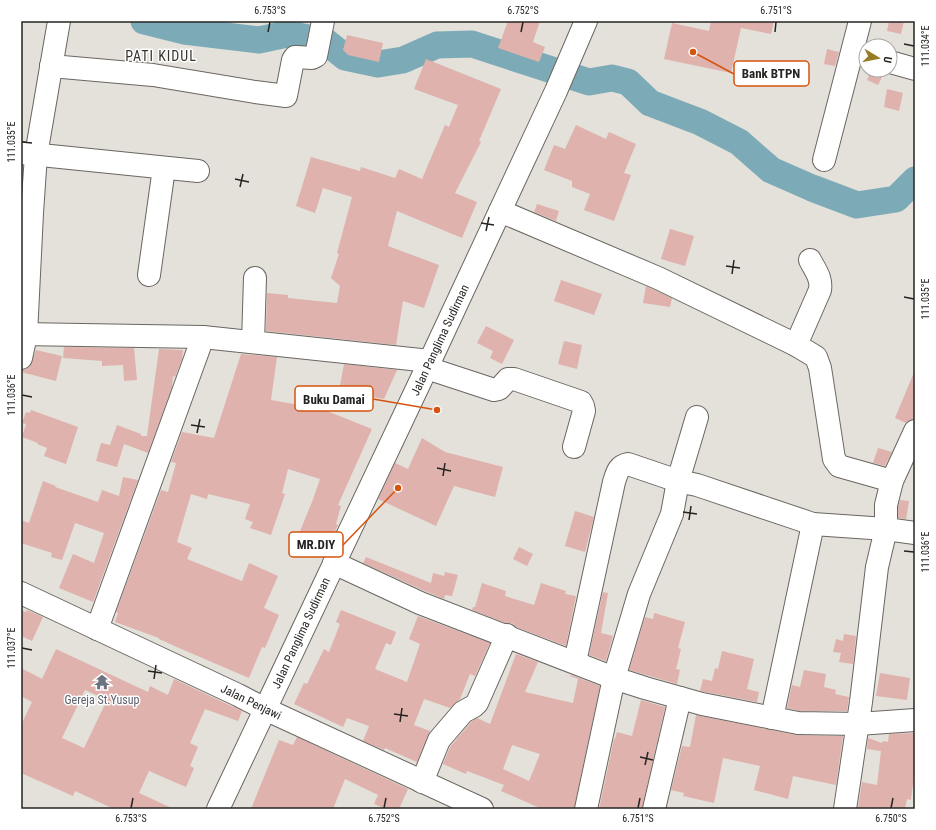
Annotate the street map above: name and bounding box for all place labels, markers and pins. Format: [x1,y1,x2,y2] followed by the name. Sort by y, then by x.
[734,61,809,86] callout: Bank BTPN
[295,386,373,411] callout: Buku Damai
[289,532,343,557] callout: MR.DIY
[93,673,111,691] temple icon: Gereja St.Yusup
[64,693,140,707] place label: Gereja St.Yusup

